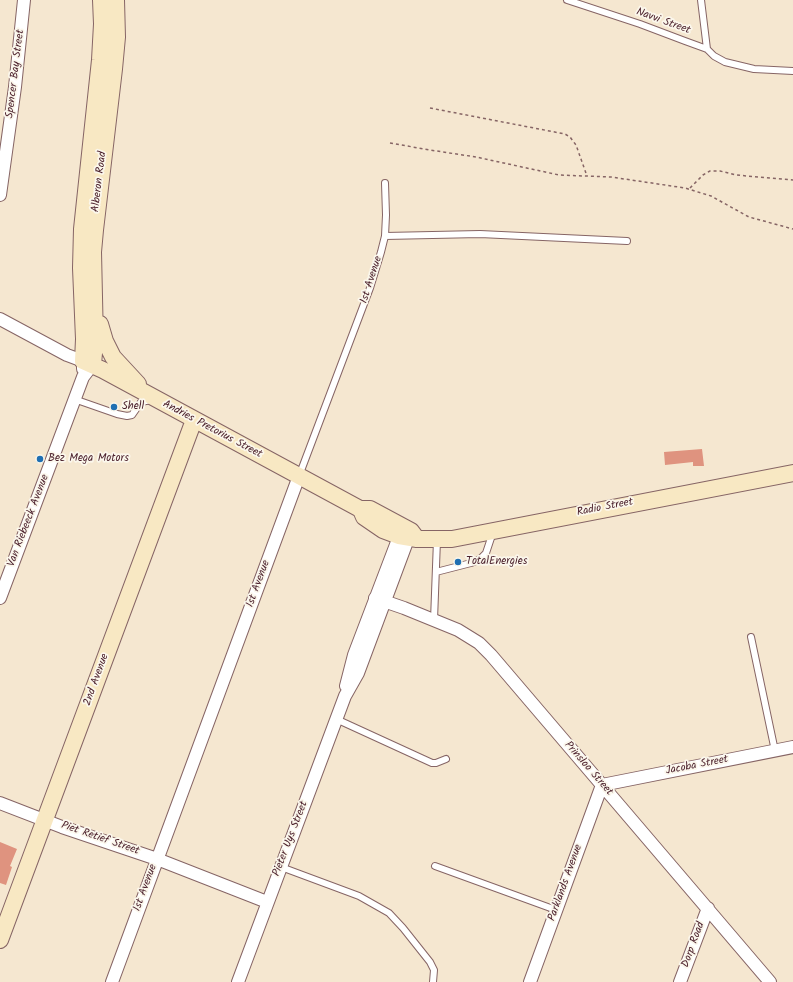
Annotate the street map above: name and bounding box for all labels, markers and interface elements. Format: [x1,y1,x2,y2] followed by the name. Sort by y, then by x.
[634,6,692,38] street label: Navvi Street
[4,29,28,119] street label: Spencer Bay Street
[90,151,110,213] street label: Alberon Road
[358,255,386,305] street label: 1st Avenue
[160,398,264,462] street label: Andries Pretorius Street
[122,400,144,414] place label: Shell
[109,402,119,412] marker: Shell
[48,452,129,466] place label: Bez Mega Motors
[35,454,45,464] marker: Bez Mega Motors
[5,473,53,569] street label: Van Riebeeck Avenue
[576,496,634,520] street label: Radio Street
[466,555,527,569] place label: TotalEnergies
[453,557,463,567] marker: TotalEnergies
[244,559,274,609] street label: 1st Avenue
[81,652,113,708] street label: 2nd Avenue
[561,739,615,799] street label: Prinsloo Street
[665,753,729,779] street label: Jacoba Street
[271,800,311,878] street label: Pieter Uys Street
[59,819,141,859] street label: Piet Retief Street
[546,843,586,923] street label: Parklands Avenue
[131,863,161,913] street label: 1st Avenue
[680,920,708,970] street label: Dorp Road

